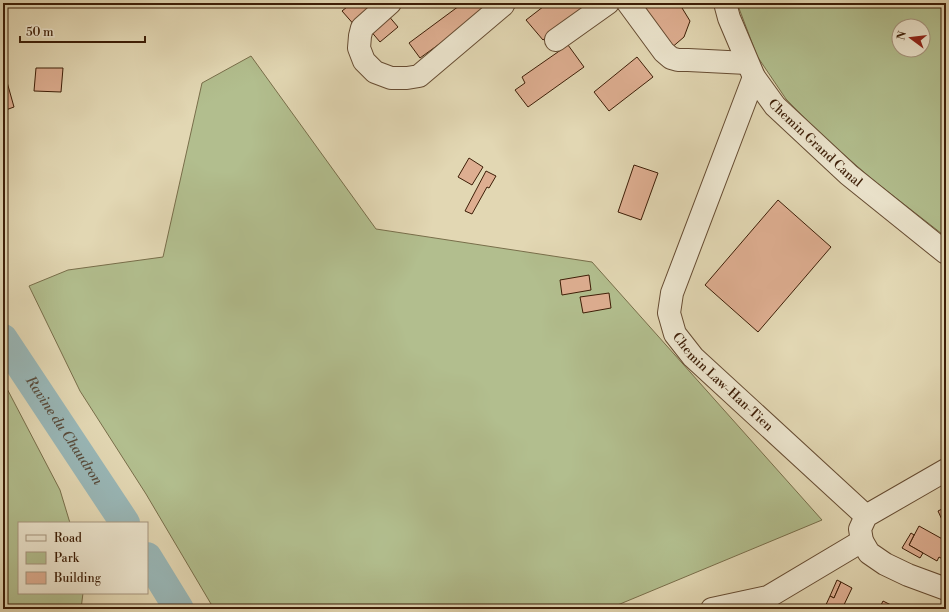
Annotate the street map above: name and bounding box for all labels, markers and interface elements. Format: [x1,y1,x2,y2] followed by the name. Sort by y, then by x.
[20,18,145,44] scale bar
[891,18,931,58] north arrow
[26,25,54,40] text: 50 m
[894,29,910,42] text: N
[765,96,866,191] street label: Chemin Grand Canal
[669,329,777,435] street label: Chemin Law-Han-Tien
[21,372,106,489] water label: Ravine du Chaudron
[18,522,148,594] legend
[54,531,82,546] text: Road
[54,551,80,566] text: Park
[53,571,102,586] text: Building

